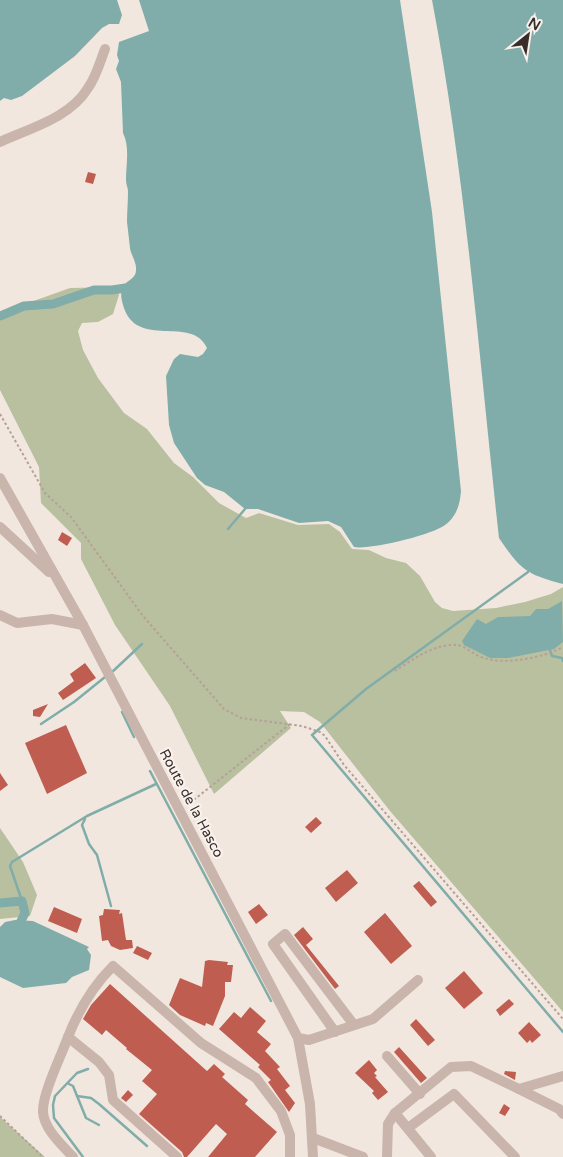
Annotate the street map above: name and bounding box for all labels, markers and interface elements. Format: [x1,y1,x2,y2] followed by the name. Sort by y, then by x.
[503,10,553,60] north arrow
[525,14,543,34] text: N
[156,746,227,860] street label: Route de la Hasco

